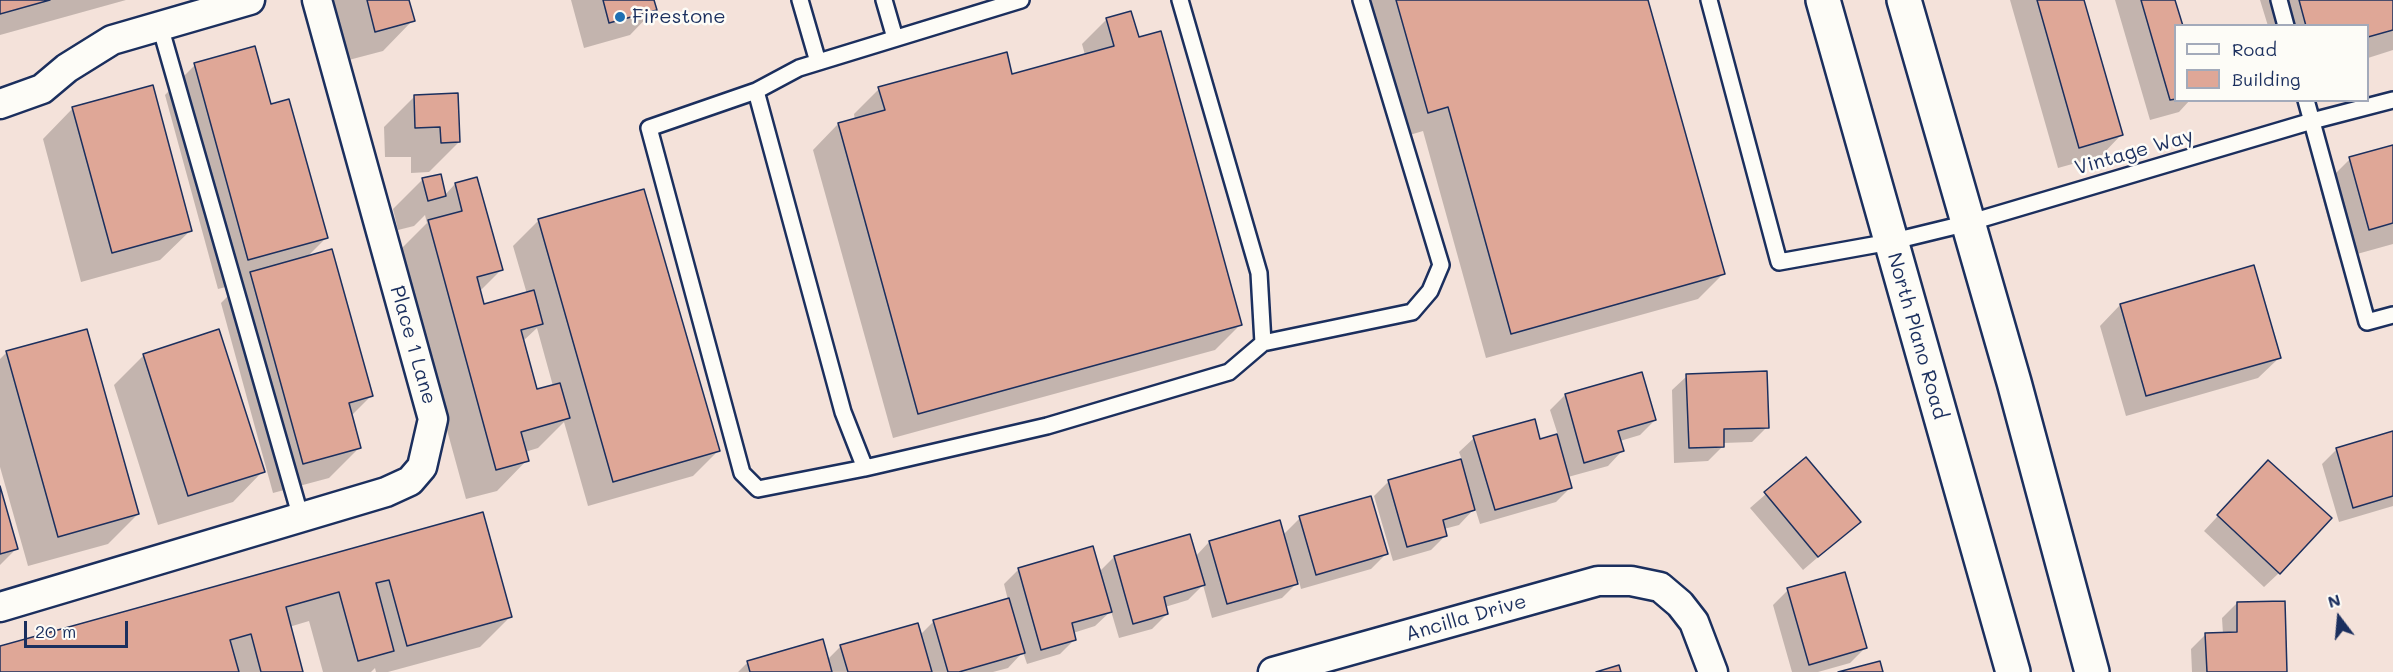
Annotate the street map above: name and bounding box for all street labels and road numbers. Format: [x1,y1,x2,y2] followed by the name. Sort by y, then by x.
[2072,124,2196,180] street label: Vintage Way
[1882,250,1952,422] street label: North Plano Road
[385,283,441,407] street label: Place 1 Lane
[1403,589,1529,647] street label: Ancilla Drive

